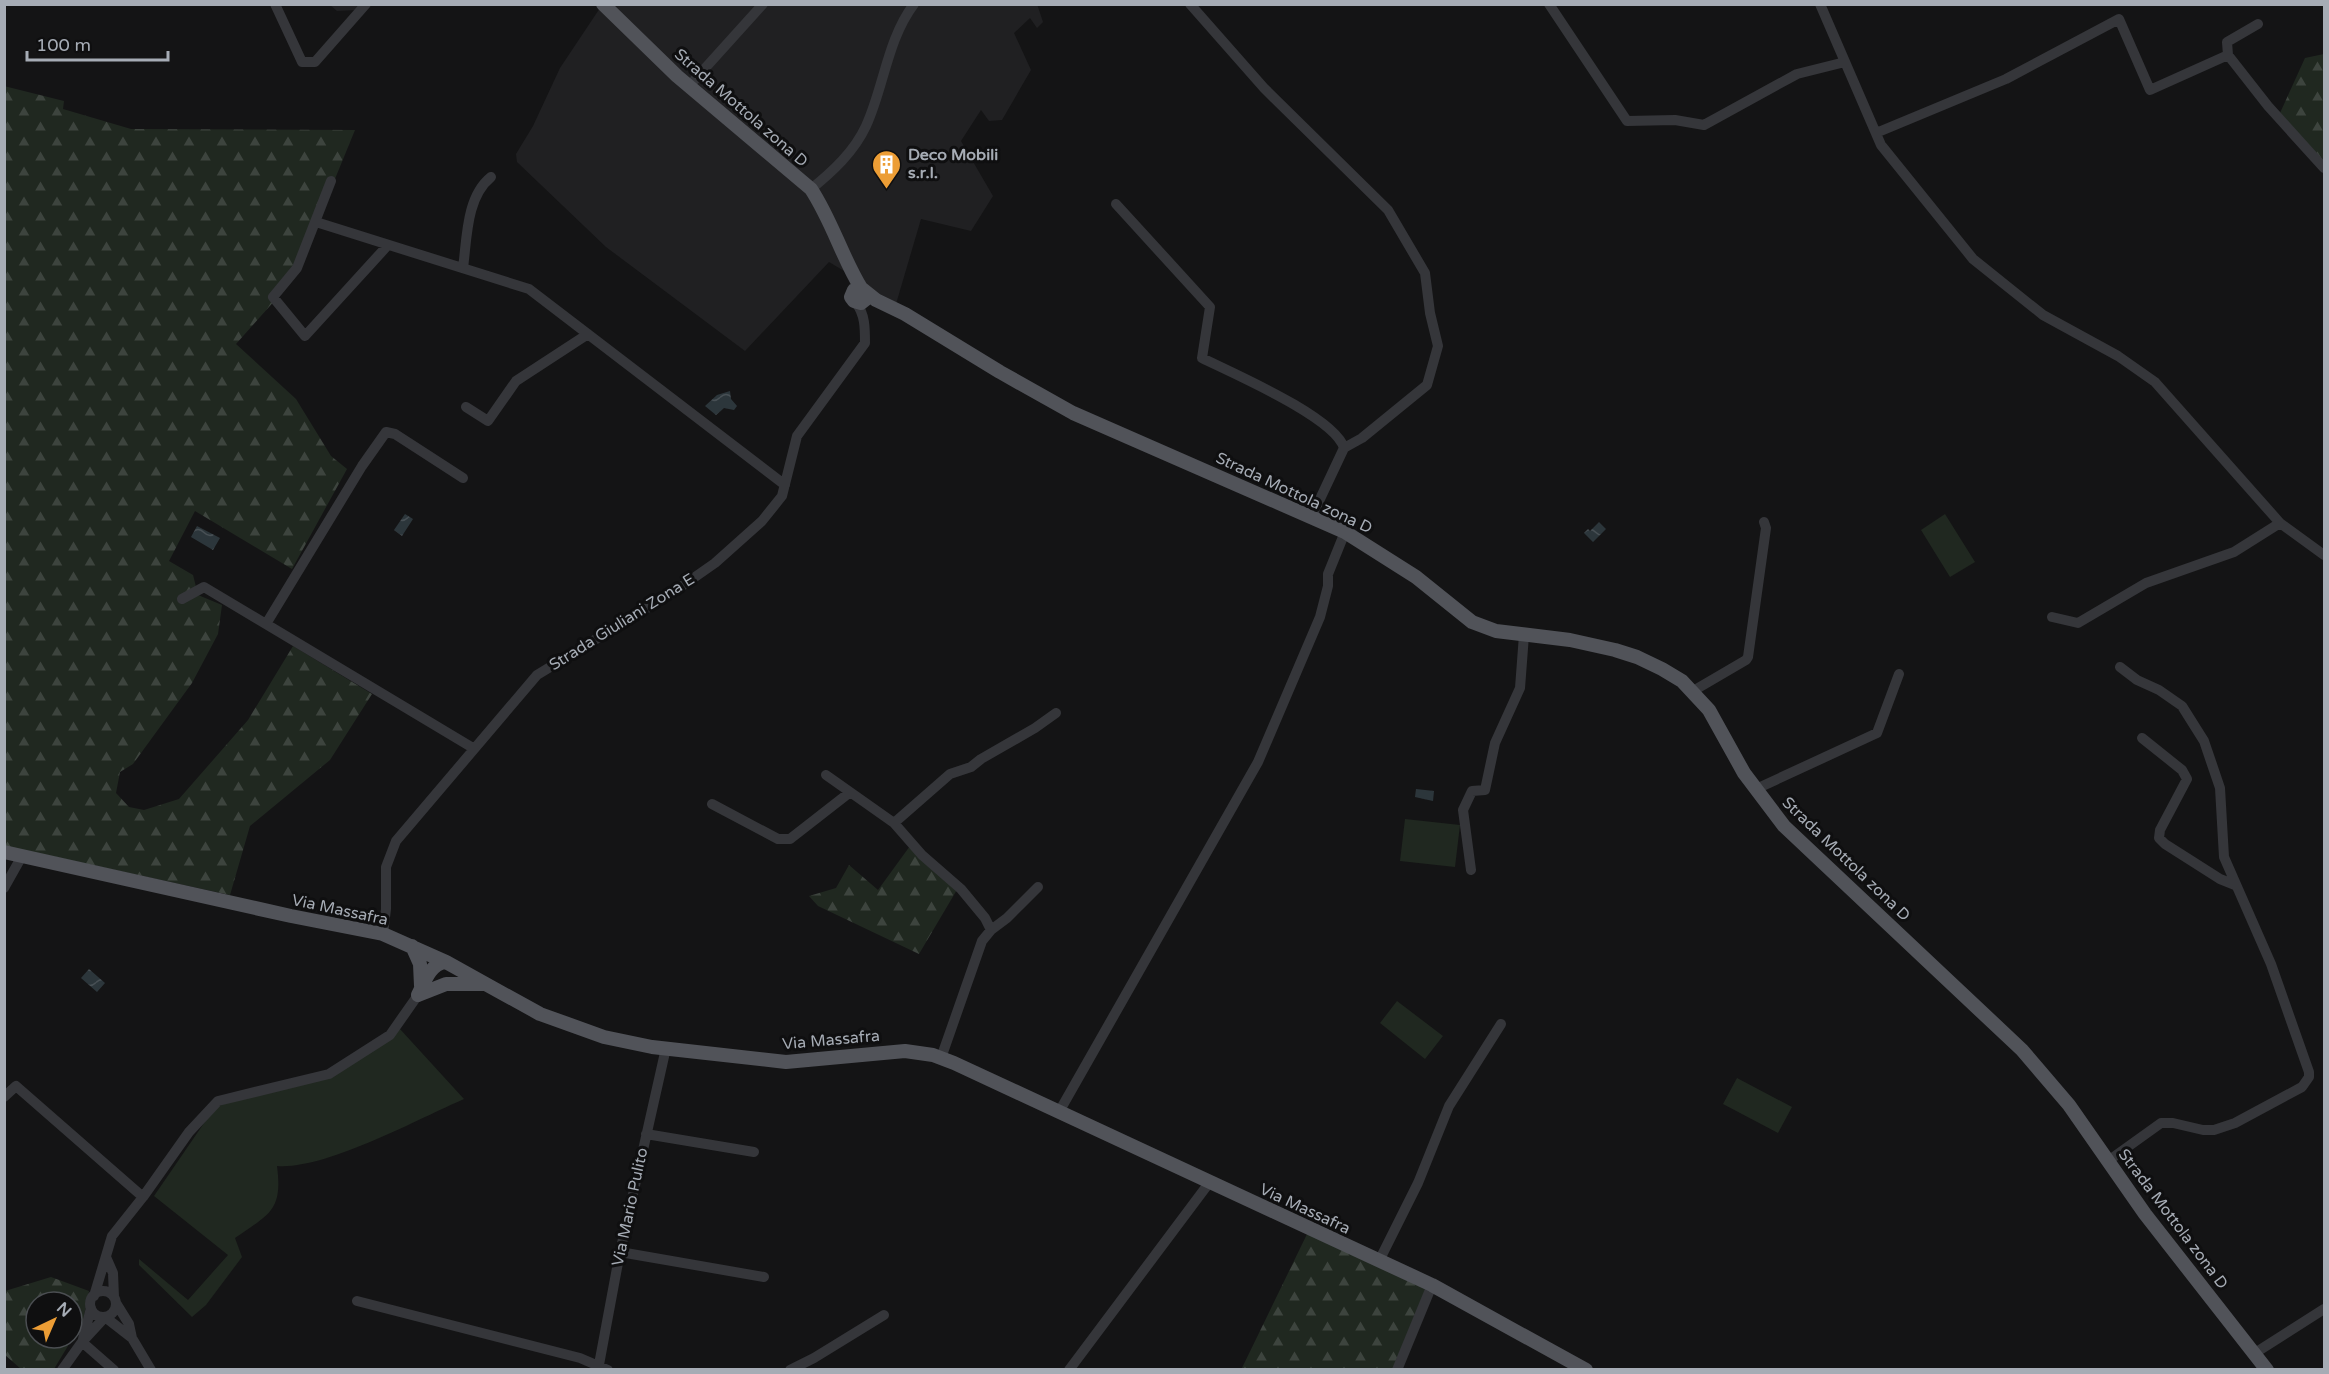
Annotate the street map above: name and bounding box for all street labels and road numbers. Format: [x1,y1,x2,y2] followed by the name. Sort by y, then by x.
[670,45,812,171] street label: Strada Mottola zona D
[1213,448,1375,538] street label: Strada Mottola zona D
[546,569,698,675] street label: Strada Giuliani Zona E
[1778,793,1914,925] street label: Strada Mottola zona D
[290,890,390,930] street label: Via Massafra
[781,1026,881,1054] street label: Via Massafra
[2114,1145,2232,1293] street label: Strada Mottola zona D
[608,1146,652,1268] street label: Via Mario Pulito
[1256,1179,1354,1239] street label: Via Massafra

